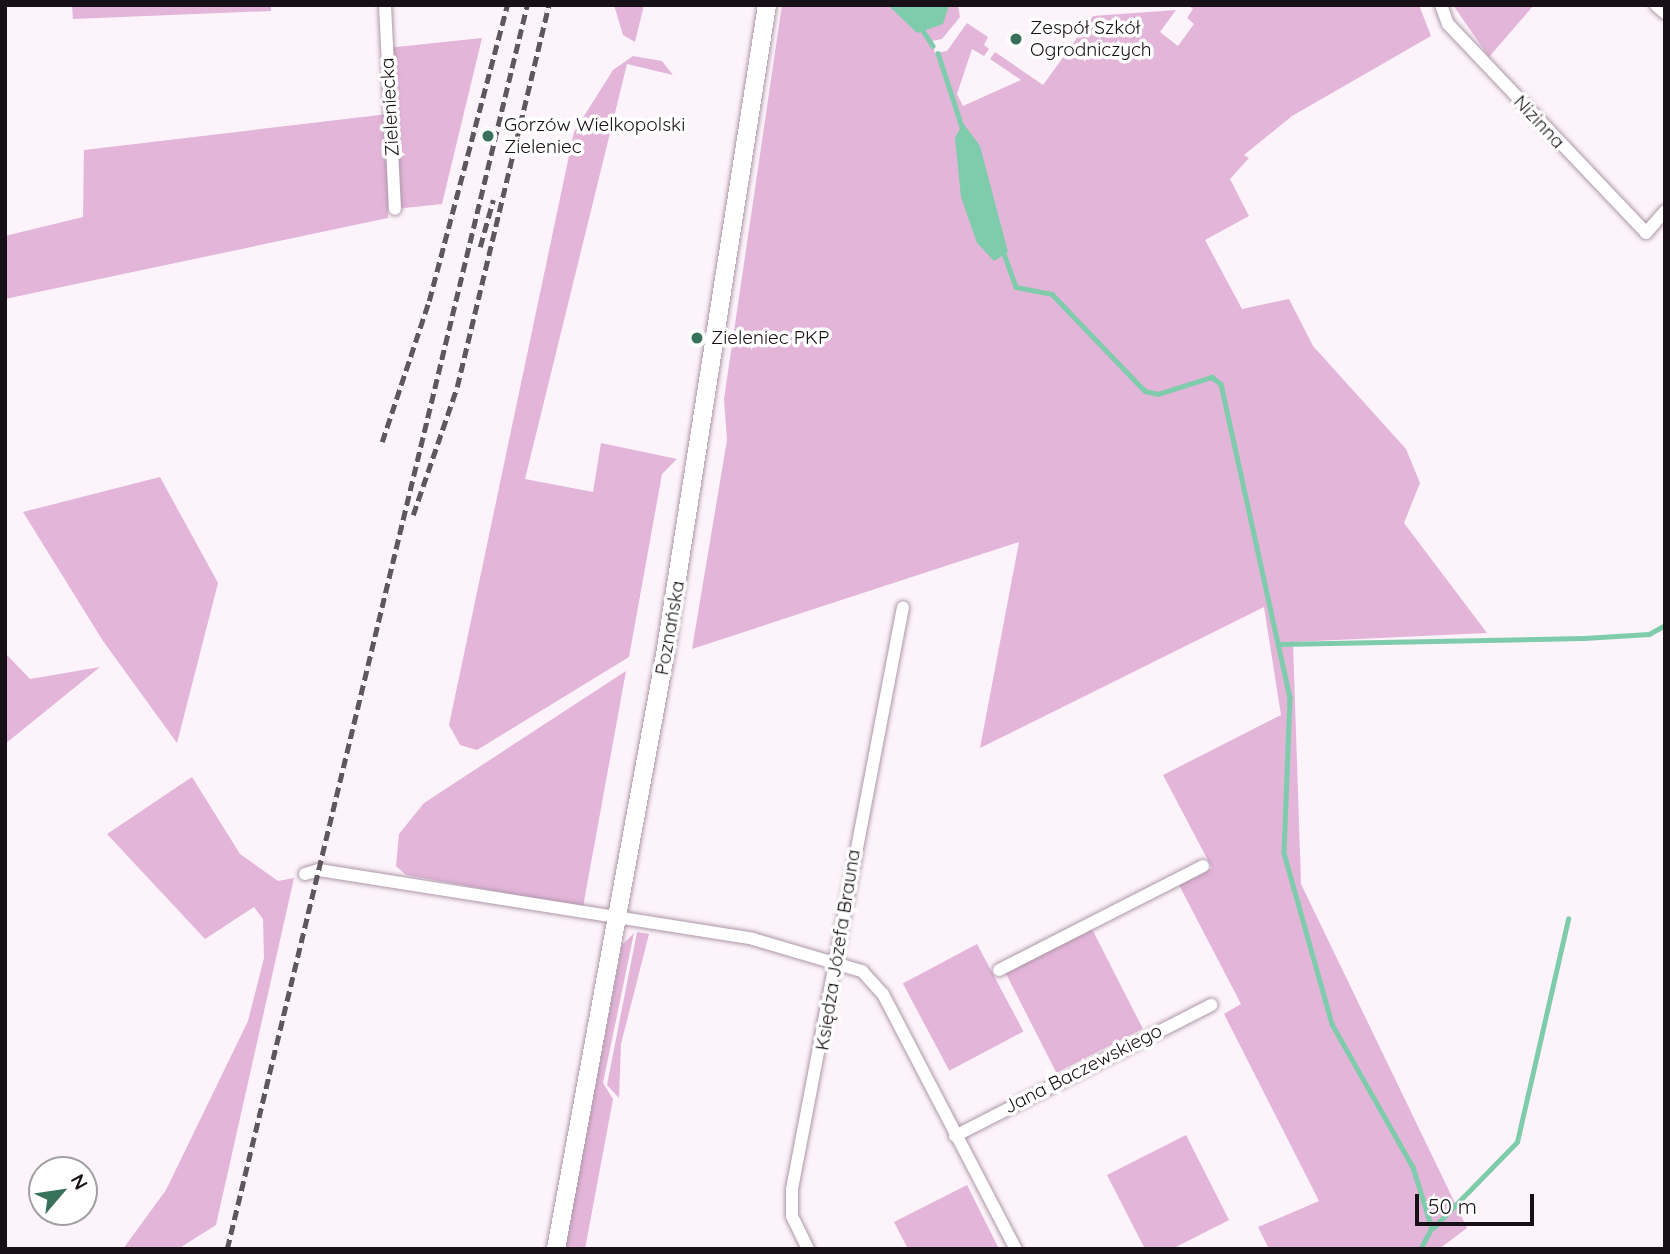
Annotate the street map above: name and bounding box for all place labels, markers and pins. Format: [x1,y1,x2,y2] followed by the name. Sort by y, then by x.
[1030,17,1152,61] place label: Zespół Szkół Ogrodniczych
[1008,31,1024,47] marker: Zespół Szkół Ogrodniczych
[504,114,685,158] place label: Gorzów Wielkopolski Zieleniec
[478,126,498,146] marker: Gorzów Wielkopolski Zieleniec
[711,327,829,349] place label: Zieleniec PKP
[689,330,705,346] marker: Zieleniec PKP

